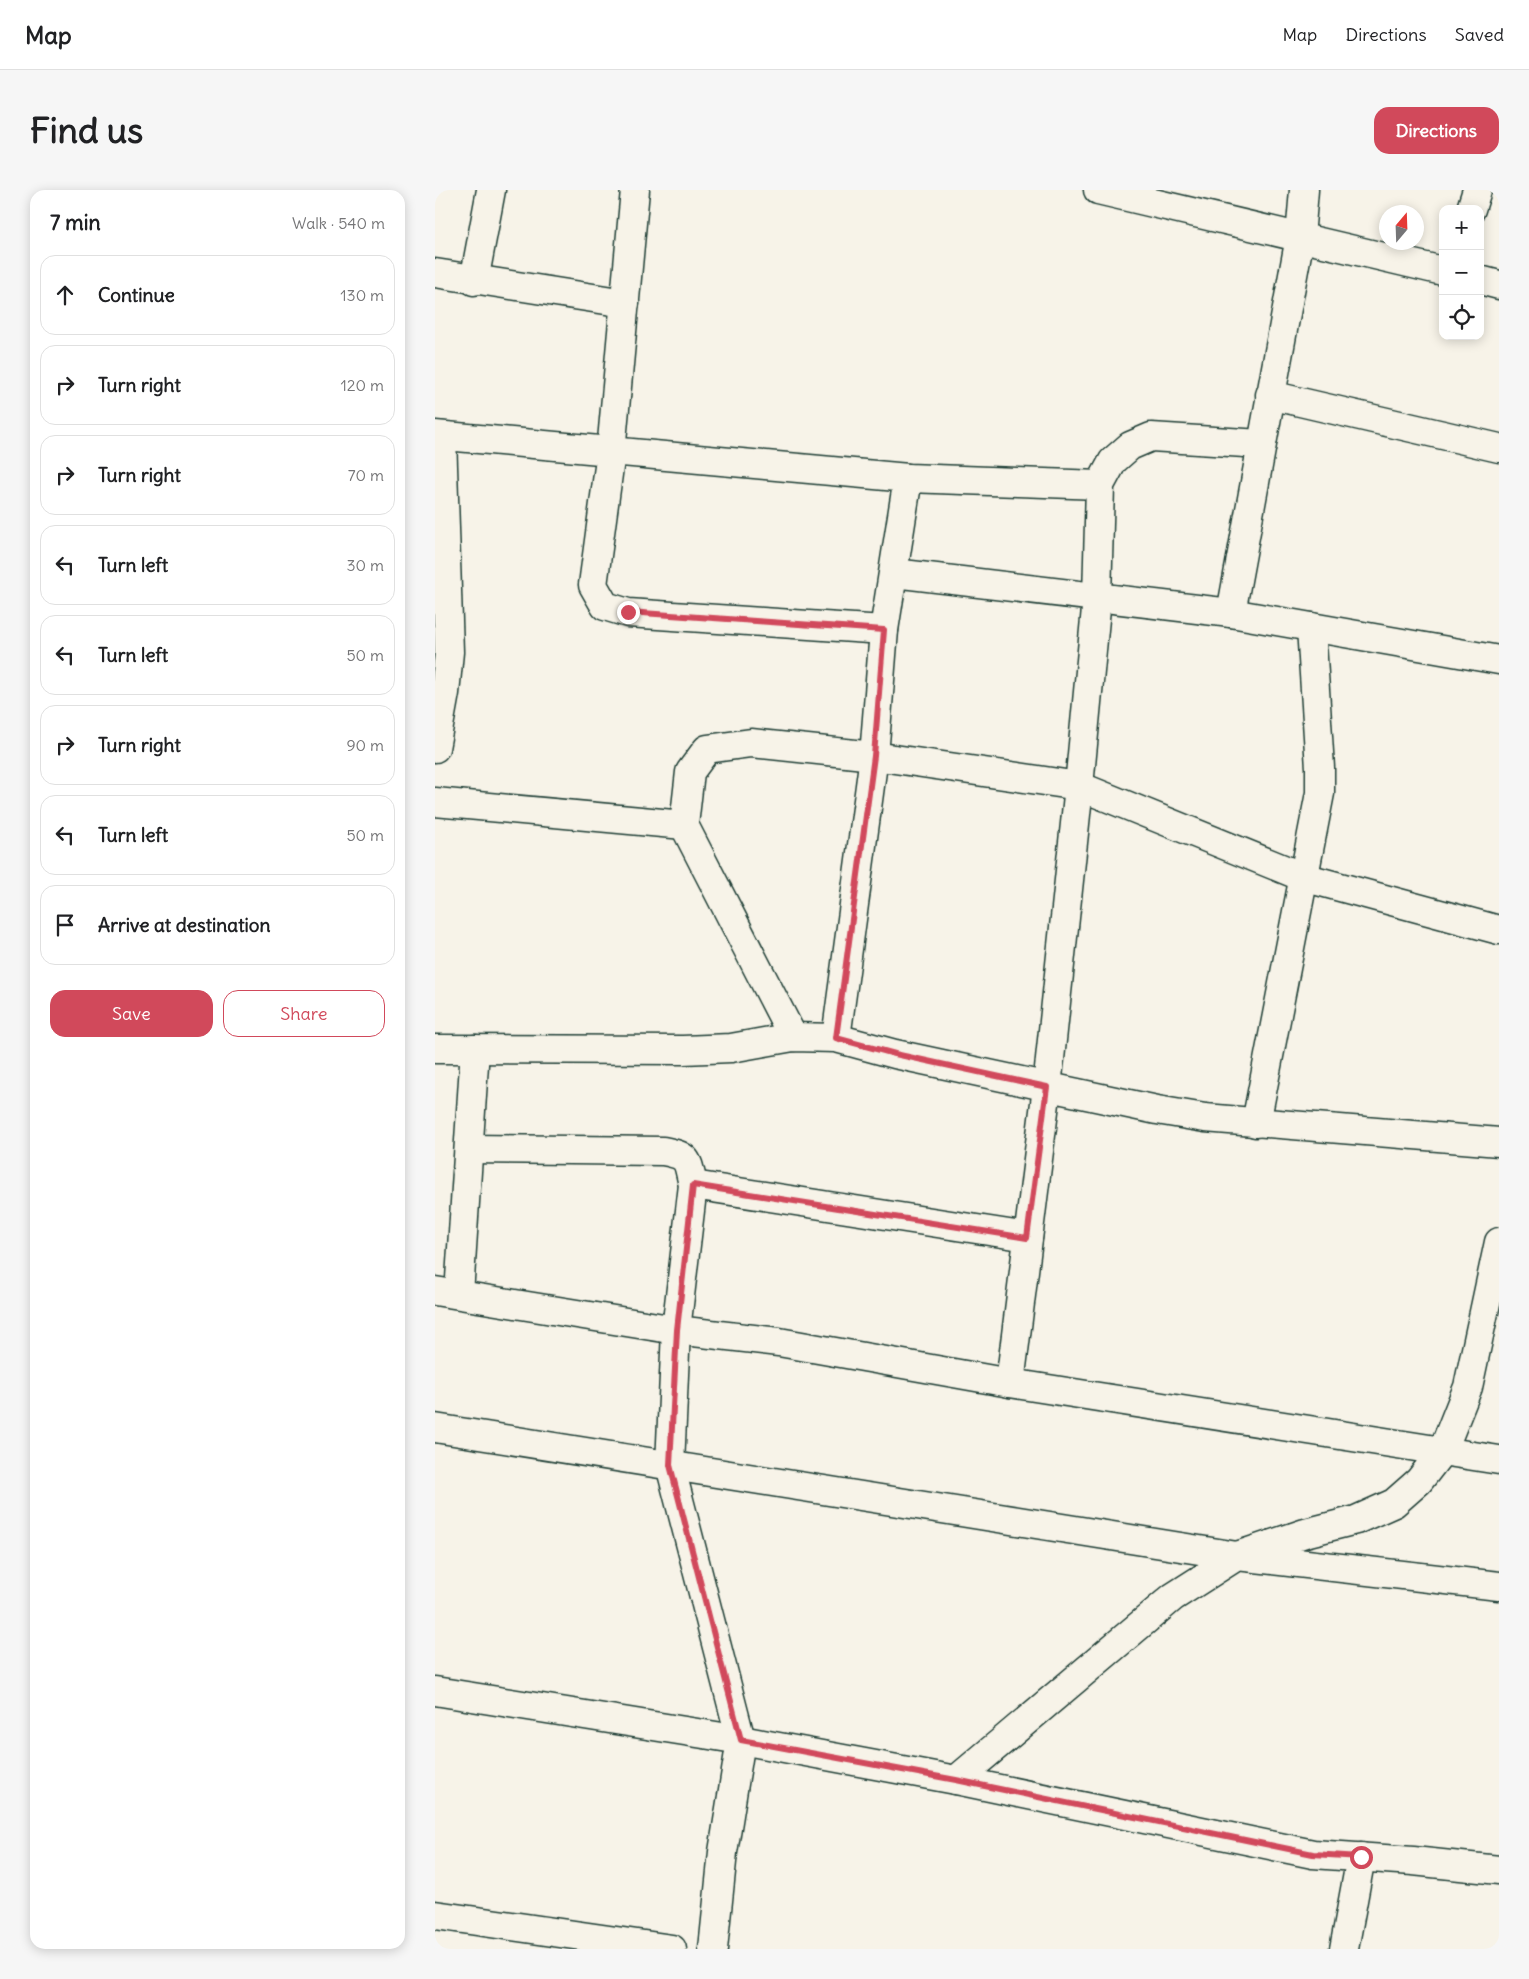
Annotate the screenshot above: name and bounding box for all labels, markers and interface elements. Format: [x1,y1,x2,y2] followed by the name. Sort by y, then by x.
[25,20,72,50] text: Map
[1282,23,1317,46] text: Map
[1345,23,1427,46] text: Directions
[1455,23,1504,46] text: Saved
[1374,107,1499,154] button: Directions
[30,108,143,152] text: Find us
[1379,205,1424,250] north arrow
[1439,205,1484,340] map controls
[1439,205,1484,250] button: +
[50,209,101,236] text: 7 min
[292,213,385,233] text: Walk · 540 m
[1439,250,1484,295] button: −
[51,281,79,309] icon: ahead
[98,283,175,307] text: Continue
[340,285,384,305] text: 130 m
[1439,295,1484,340] button: locate
[51,371,79,399] icon: right
[98,373,181,397] text: Turn right
[341,375,384,395] text: 120 m
[51,461,79,489] icon: right
[98,463,181,487] text: Turn right
[348,465,384,485] text: 70 m
[51,551,79,579] icon: left
[98,553,168,577] text: Turn left
[347,555,384,575] text: 30 m
[617,601,640,624] route end
[51,641,79,669] icon: left
[98,643,168,667] text: Turn left
[346,645,384,665] text: 50 m
[51,731,79,759] icon: right
[98,733,181,757] text: Turn right
[346,735,384,755] text: 90 m
[51,821,79,849] icon: left
[98,823,168,847] text: Turn left
[346,825,384,845] text: 50 m
[51,911,79,939] icon: arrive
[98,913,271,937] text: Arrive at destination
[50,990,213,1037] button: Save
[223,990,385,1037] button: Share
[1350,1846,1373,1869] route start

